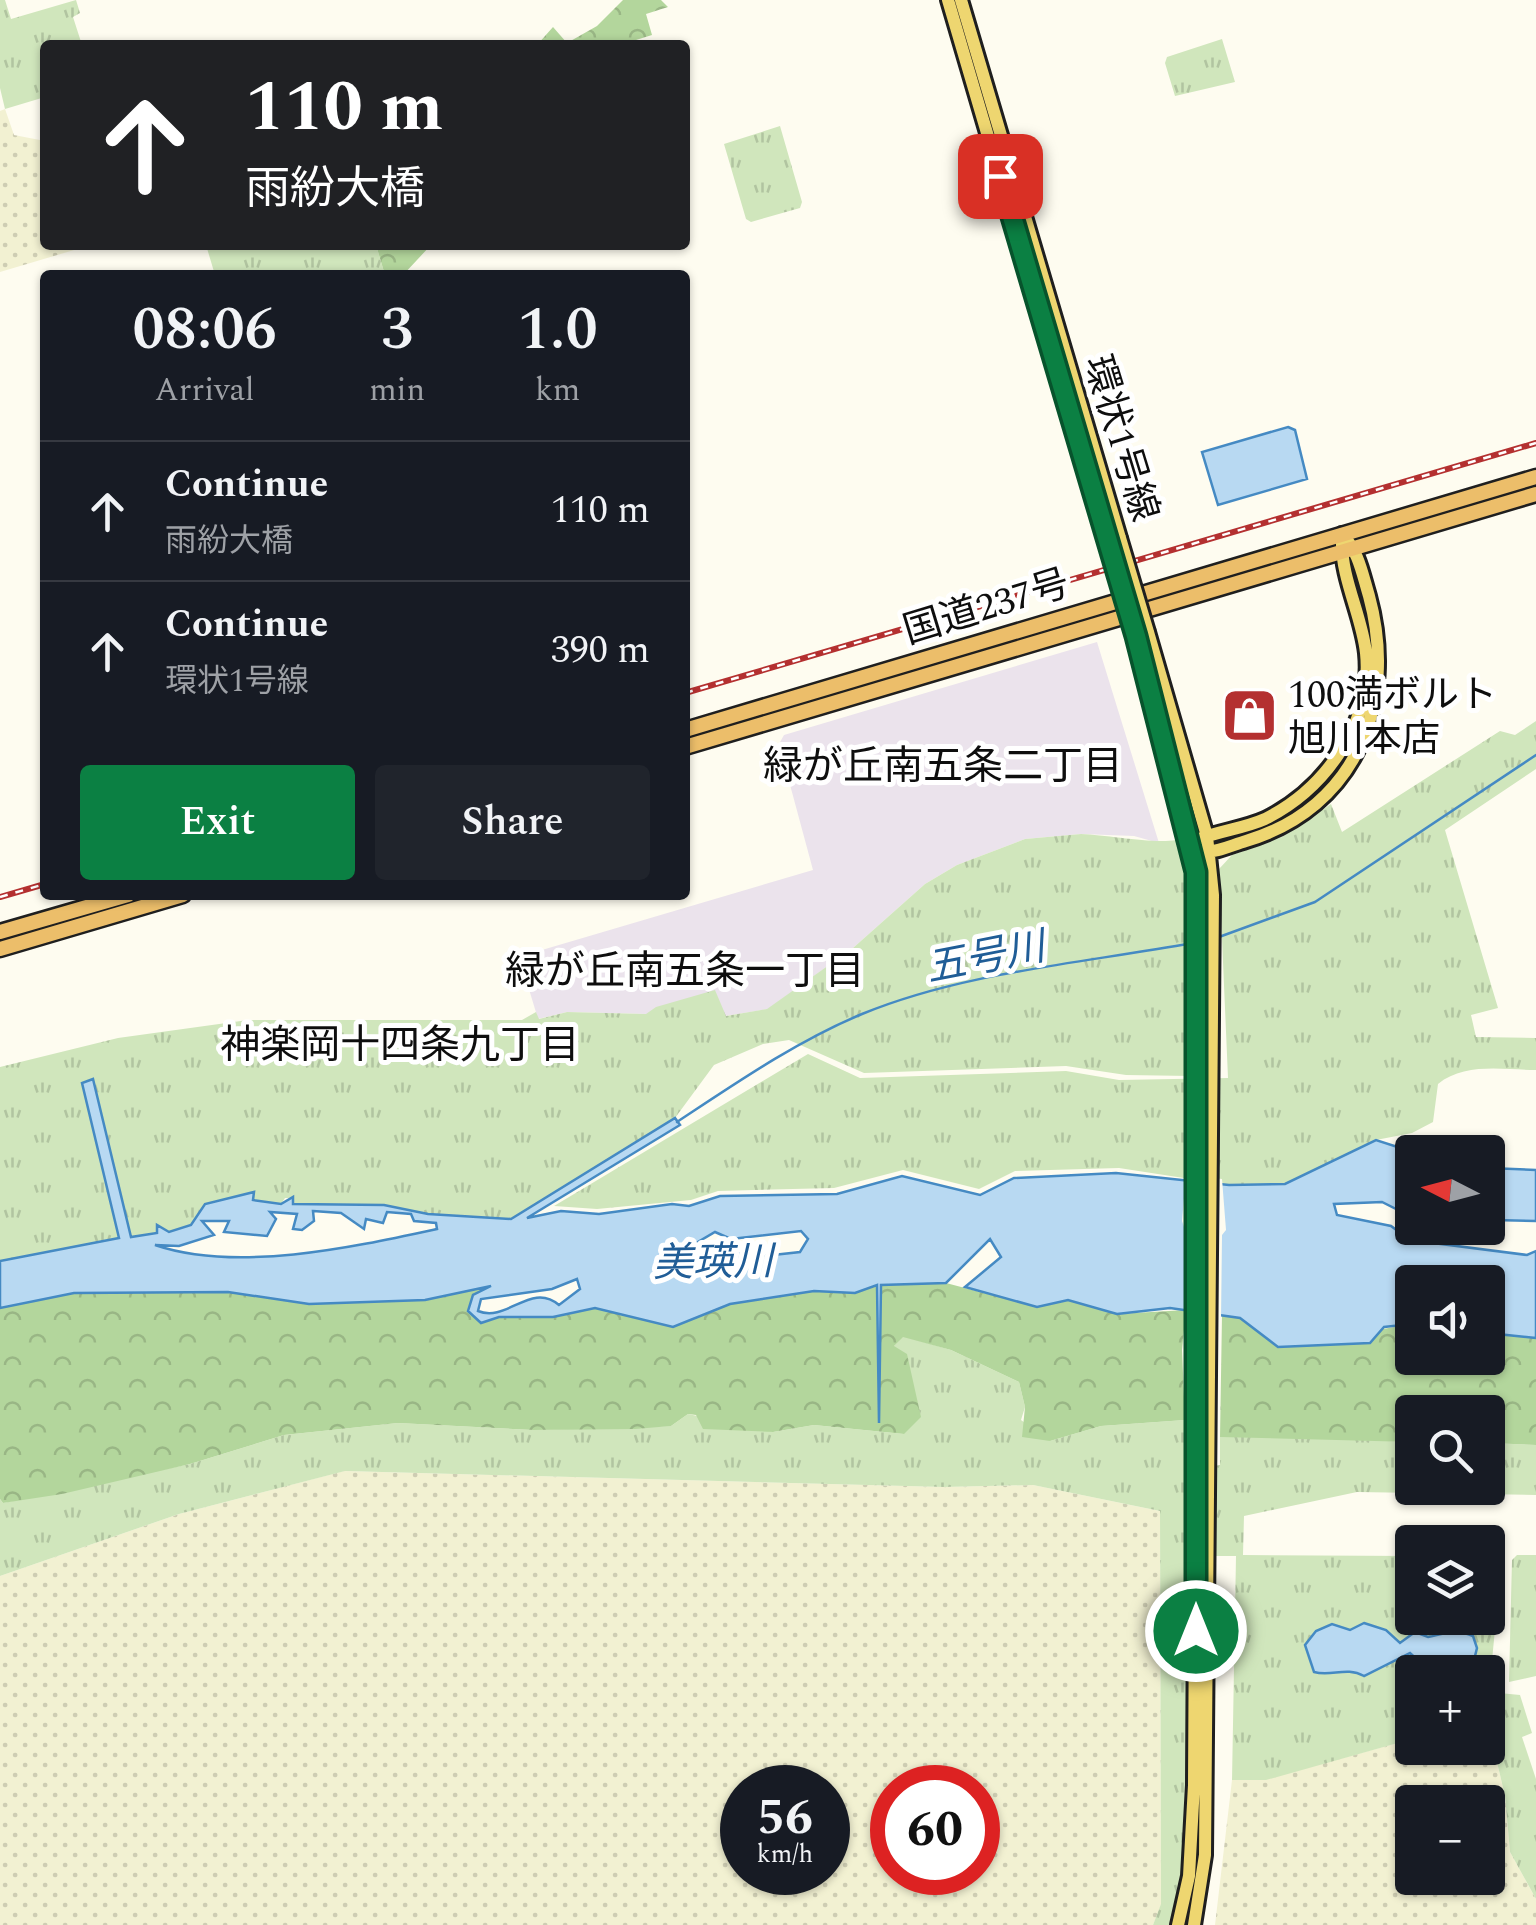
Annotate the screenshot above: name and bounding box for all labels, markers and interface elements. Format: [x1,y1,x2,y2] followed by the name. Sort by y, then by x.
[245,55,443,161] text: 110 m
[80,80,210,210] icon: ahead
[958,134,1043,219] pin
[973,149,1028,204] icon: arrive
[245,155,425,224] text: 雨紛大橋
[132,284,277,376] text: 08:06
[381,284,413,376] text: 3
[518,284,598,376] text: 1.0
[1067,348,1173,529] street label: 環状1号線
[155,366,254,415] text: Arrival
[369,366,425,415] text: min
[535,366,580,415] text: km
[165,456,328,514] text: Continue
[551,482,650,540] text: 110 m
[80,484,135,539] icon: ahead
[165,517,293,566] text: 雨紛大橋
[896,555,1077,661] street label: 国道237号
[165,596,328,654] text: Continue
[551,622,650,680] text: 390 m
[80,624,135,679] icon: ahead
[165,657,309,706] text: 環状1号線
[1288,667,1497,769] place label: 100満ボルト 旭川本店
[1219,686,1279,746] shop icon: 100満ボルト 旭川本店
[763,737,1123,798] district label: 緑が丘南五条二丁目
[80,765,355,880] button: Exit
[375,765,650,880] button: Share
[921,916,1054,1000] water label: 五号川
[505,942,865,1003] district label: 緑が丘南五条一丁目
[220,1016,580,1077] district label: 神楽岡十四条九丁目
[1395,1135,1505,1245] north arrow
[1395,1135,1505,1895] map controls
[653,1232,778,1295] water label: 美瑛川
[1395,1265,1505,1375] button: sound
[1395,1395,1505,1505] button: search
[1395,1525,1505,1635] button: layers
[1144,1579,1248,1683] position arrow
[1395,1655,1505,1765] button: +
[870,1765,1000,1895] speed limit sign: 60
[757,1780,813,1856] text: 56
[1395,1785,1505,1895] button: −
[757,1836,813,1874] text: km/h

